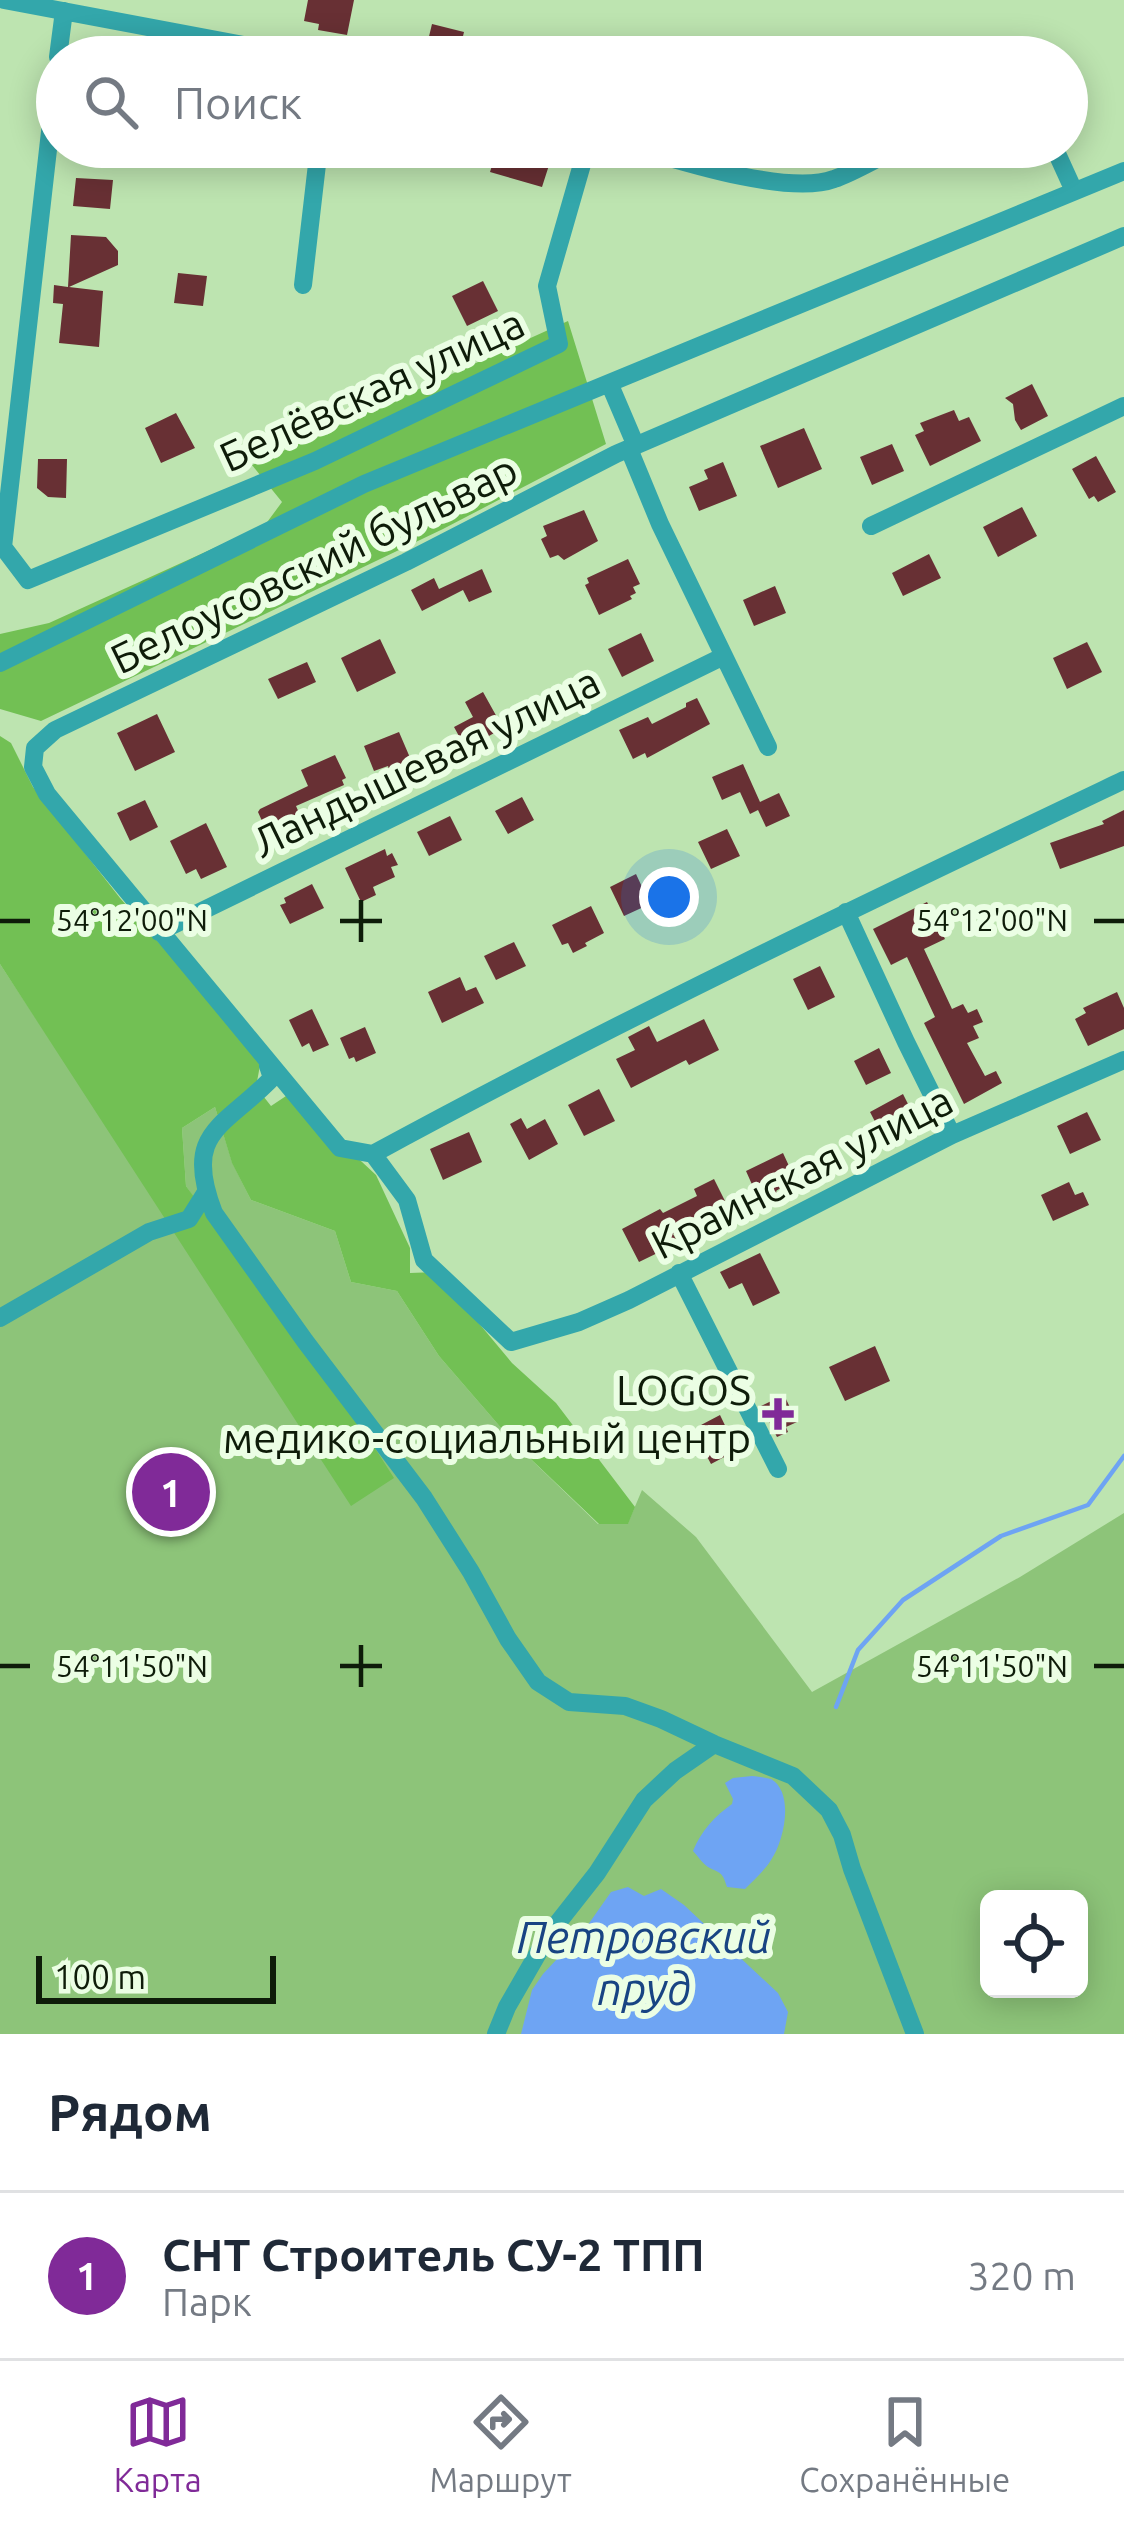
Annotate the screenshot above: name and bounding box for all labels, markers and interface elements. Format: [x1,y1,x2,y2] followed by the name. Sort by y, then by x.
[36,36,1088,168] search box
[78,69,144,135] icon: search
[174,77,302,128] text: Поиск
[212,299,531,481] street label: Белёвская улица
[103,445,524,682] street label: Белоусовский бульвар
[245,657,607,866] street label: Ландышевая улица
[639,867,699,927] your location
[56,903,208,937] text: 54°12'00"N
[916,903,1068,937] text: 54°12'00"N
[644,1075,960,1268] street label: Краинская улица
[223,1366,751,1461] place label: LOGOS медико-социальный центр
[762,1398,794,1430] marker: LOGOS медико-социальный центр
[132,1447,210,1537] pin: 1
[56,1649,208,1683] text: 54°11'50"N
[916,1649,1068,1683] text: 54°11'50"N
[980,1890,1088,1998] map controls
[980,1890,1088,1998] button: locate
[517,1911,771,2014] water label: Петровский пруд
[36,1950,276,2003] scale bar
[54,1958,146,1995] text: 100 m
[48,2083,212,2141] text: Рядом
[162,2229,705,2280] text: СНТ Строитель СУ-2 ТПП
[76,2254,98,2297] text: 1
[967,2254,1076,2297] text: 320 m
[162,2280,252,2323] text: Парк
[114,2389,202,2498] tab: Карта
[429,2389,572,2498] tab: Маршрут
[799,2389,1010,2498] tab: Сохранённые

